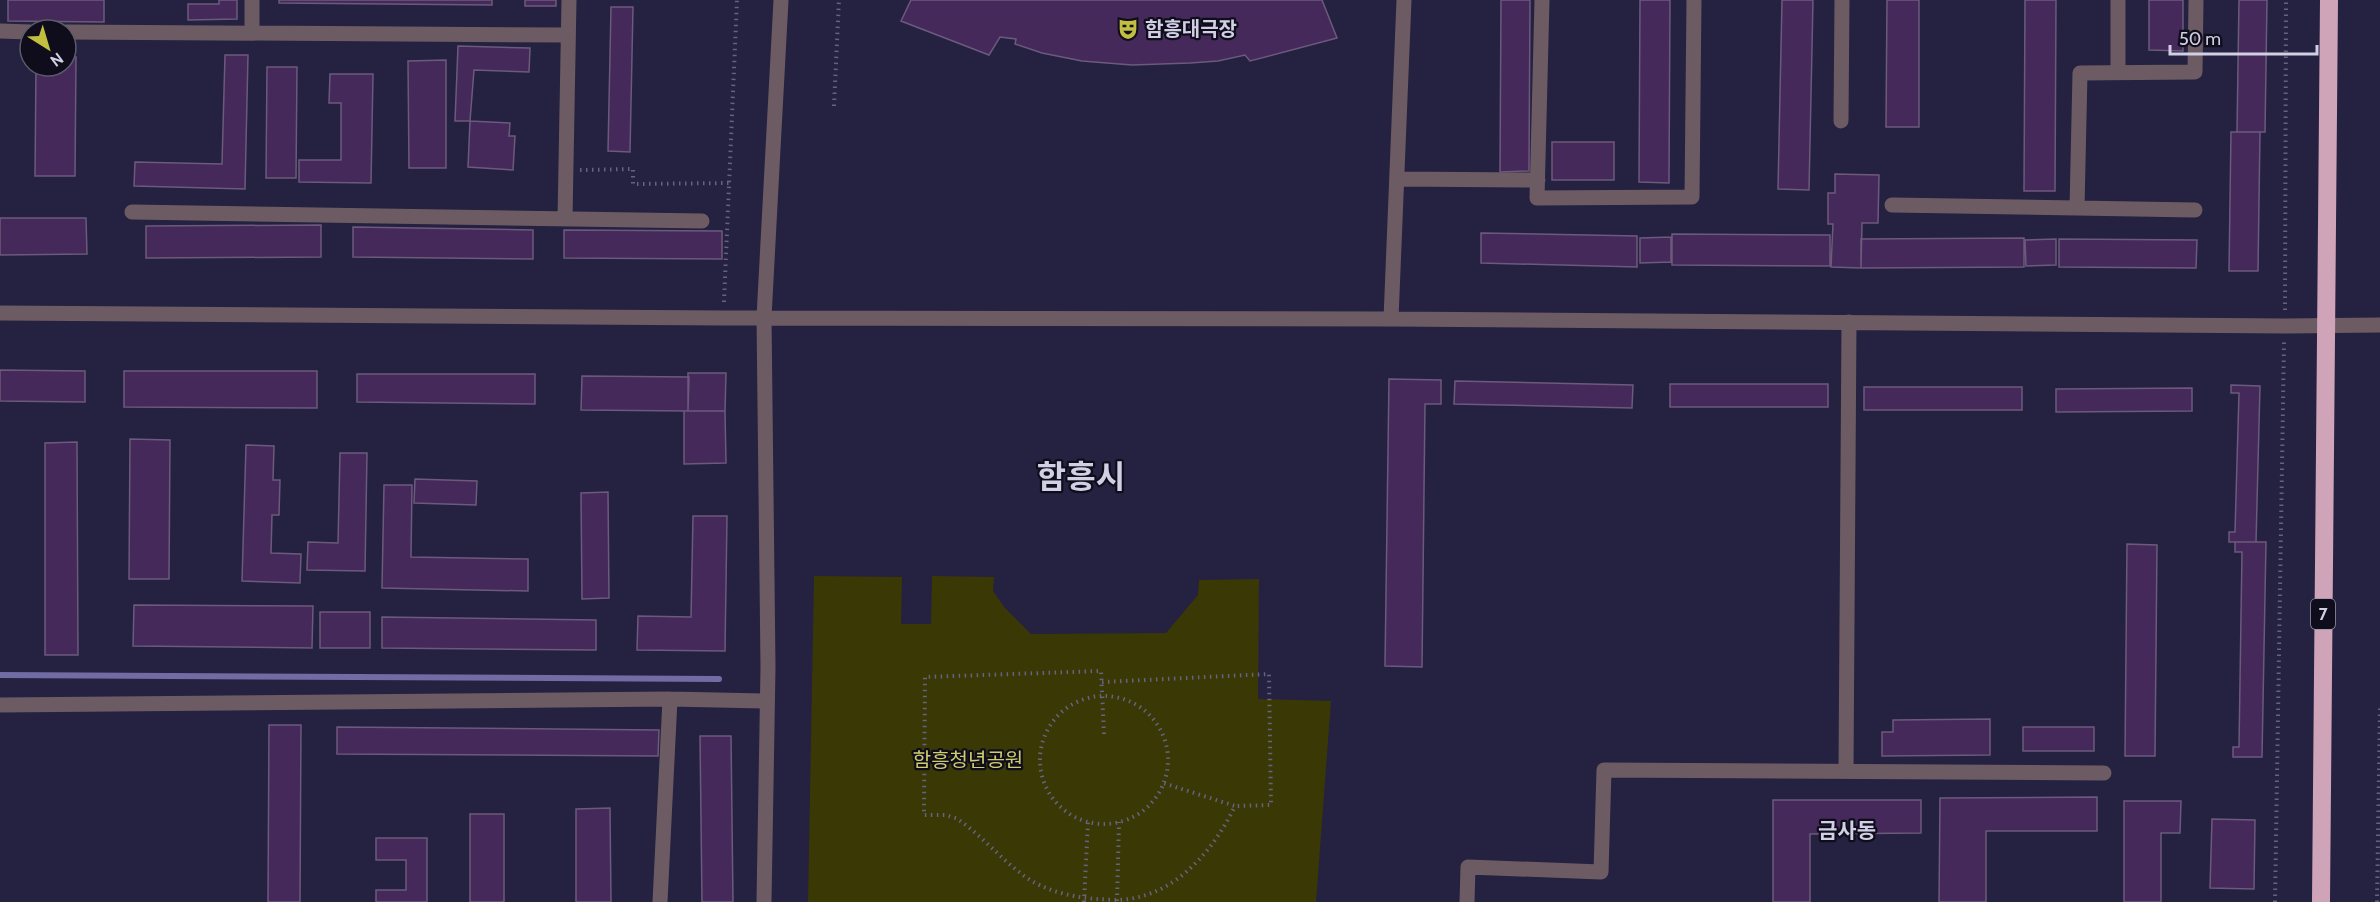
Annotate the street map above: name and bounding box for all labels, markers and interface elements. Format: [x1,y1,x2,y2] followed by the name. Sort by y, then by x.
[1116,17,1140,41] theatre icon: 함흥대극장
[1145,17,1237,41] place label: 함흥대극장
[18,18,78,78] north arrow
[2170,18,2317,56] scale bar
[2179,28,2221,50] text: 50 m
[46,49,67,71] text: N
[1037,457,1125,496] district label: 함흥시
[2311,599,2335,629] road number: 7
[913,748,1023,772] park label: 함흥청년공원
[1818,818,1876,843] district label: 금사동

